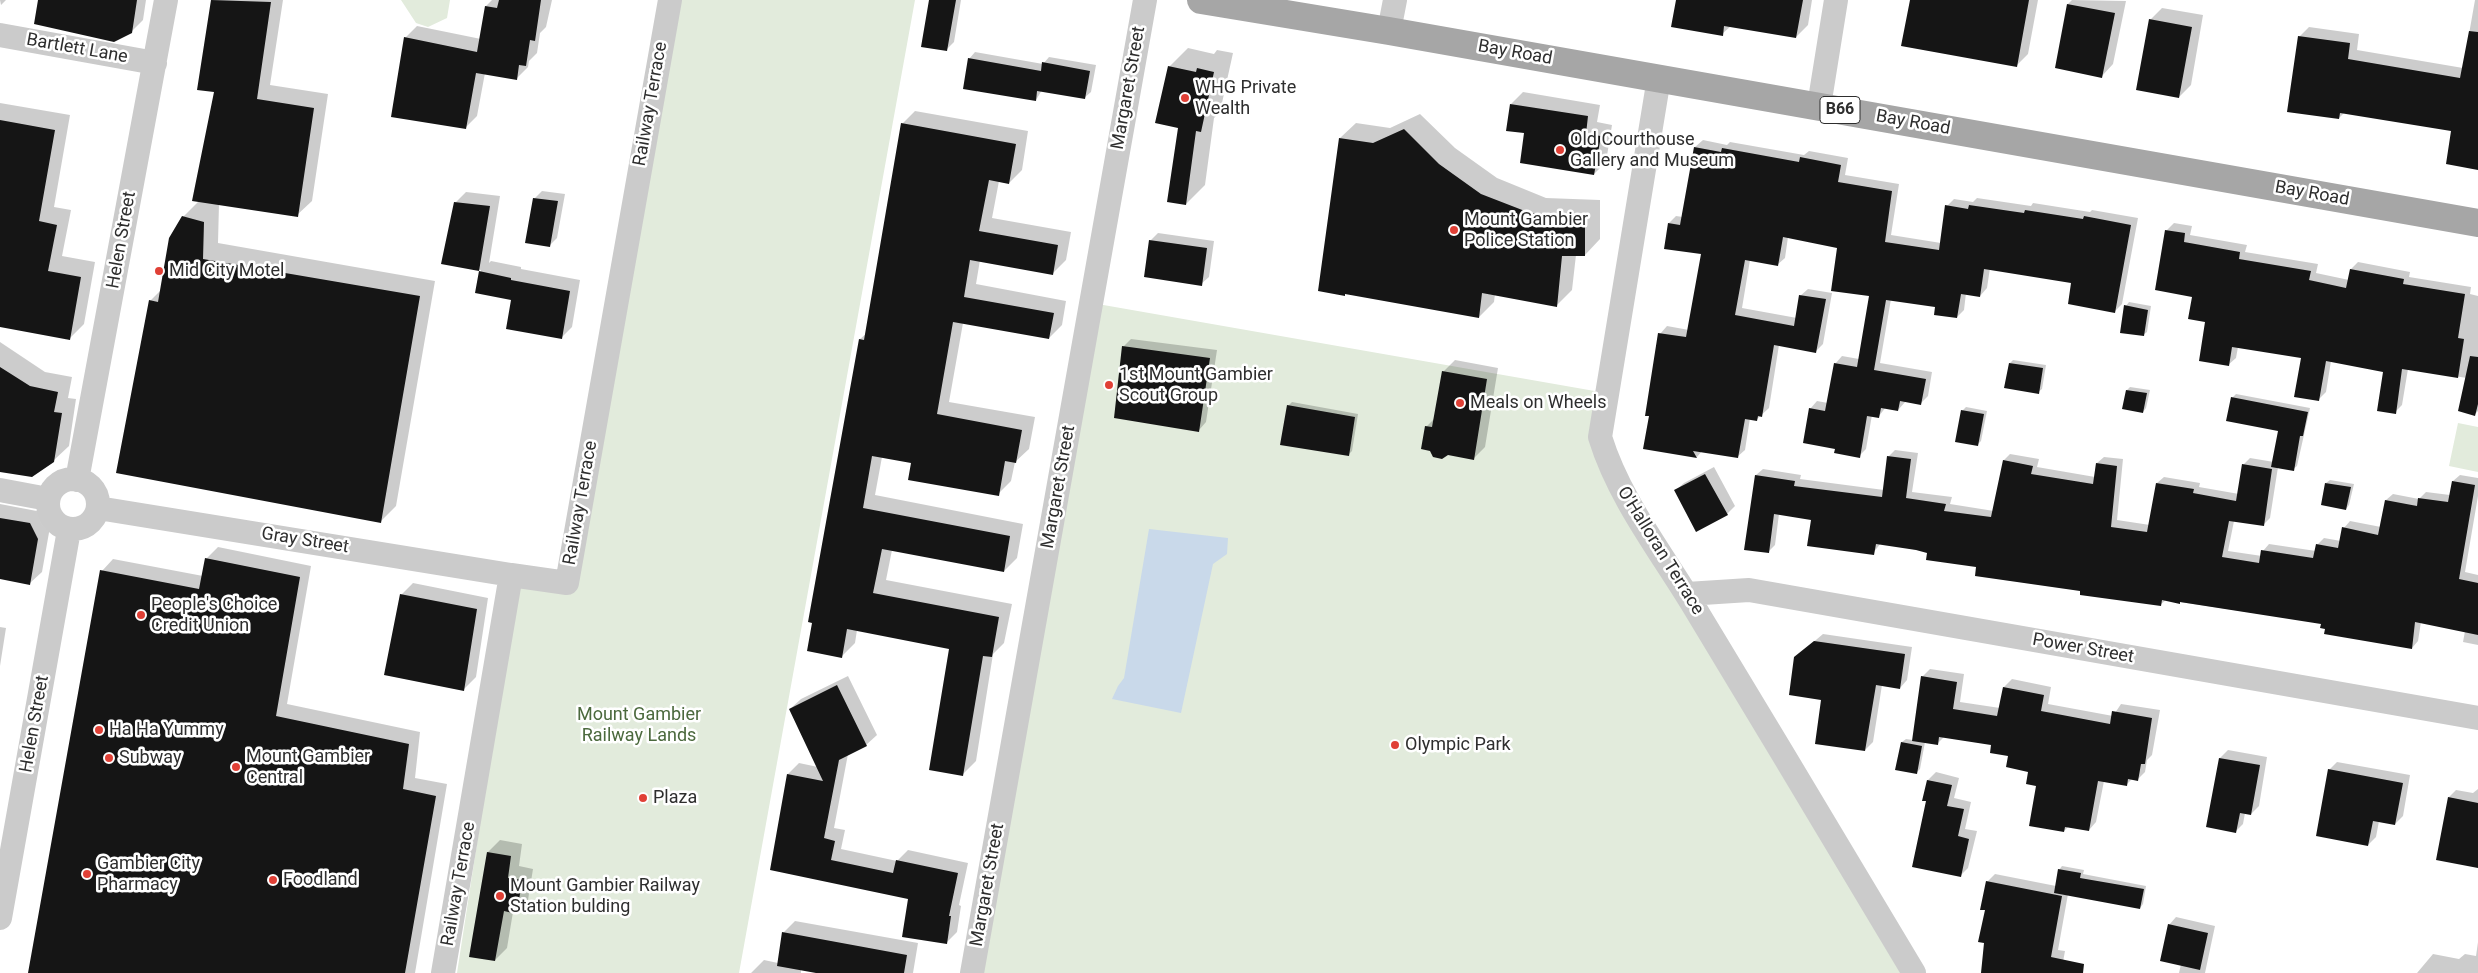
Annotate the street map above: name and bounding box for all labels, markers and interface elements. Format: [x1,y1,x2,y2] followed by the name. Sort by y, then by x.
[1108,25,1150,151] street label: Margaret Street
[25,29,129,69] street label: Bartlett Lane
[1476,36,1554,70] street label: Bay Road
[629,40,673,168] street label: Railway Terrace
[1195,77,1296,120] place label: WHG Private Wealth
[1179,92,1191,104] marker: WHG Private Wealth
[1820,96,1860,124] road number: B66
[1874,106,1952,140] street label: Bay Road
[1570,129,1734,172] place label: Old Courthouse Gallery and Museum
[1554,144,1566,156] marker: Old Courthouse Gallery and Museum
[2273,177,2351,211] street label: Bay Road
[103,190,141,290] street label: Helen Street
[1464,209,1588,252] place label: Mount Gambier Police Station
[1448,224,1460,236] marker: Mount Gambier Police Station
[169,260,284,282] place label: Mid City Motel
[153,265,165,277] marker: Mid City Motel
[1119,364,1273,406] place label: 1st Mount Gambier Scout Group
[1103,379,1115,391] marker: 1st Mount Gambier Scout Group
[1470,392,1606,414] place label: Meals on Wheels
[1454,397,1466,409] marker: Meals on Wheels
[1038,424,1080,550] street label: Margaret Street
[559,439,603,567] street label: Railway Terrace
[1612,483,1708,619] street label: O'Halloran Terrace
[260,523,350,559] street label: Gray Street
[151,594,277,636] place label: People's Choice Credit Union
[135,609,147,621] marker: People's Choice Credit Union
[2031,629,2135,669] street label: Power Street
[16,674,54,774] street label: Helen Street
[577,704,701,746] park label: Mount Gambier Railway Lands
[109,719,224,741] place label: Ha Ha Yummy
[93,724,105,736] marker: Ha Ha Yummy
[1405,734,1511,756] place label: Olympic Park
[1389,739,1401,751] marker: Olympic Park
[246,746,370,789] place label: Mount Gambier Central
[119,747,181,769] place label: Subway
[103,752,115,764] marker: Subway
[230,761,242,773] marker: Mount Gambier Central
[653,787,697,809] place label: Plaza
[637,792,649,804] marker: Plaza
[437,820,481,948] street label: Railway Terrace
[967,822,1009,948] street label: Margaret Street
[97,853,200,896] place label: Gambier City Pharmacy
[81,868,93,880] marker: Gambier City Pharmacy
[283,869,358,891] place label: Foodland
[267,874,279,886] marker: Foodland
[510,875,700,918] place label: Mount Gambier Railway Station bulding
[494,890,506,902] marker: Mount Gambier Railway Station bulding

